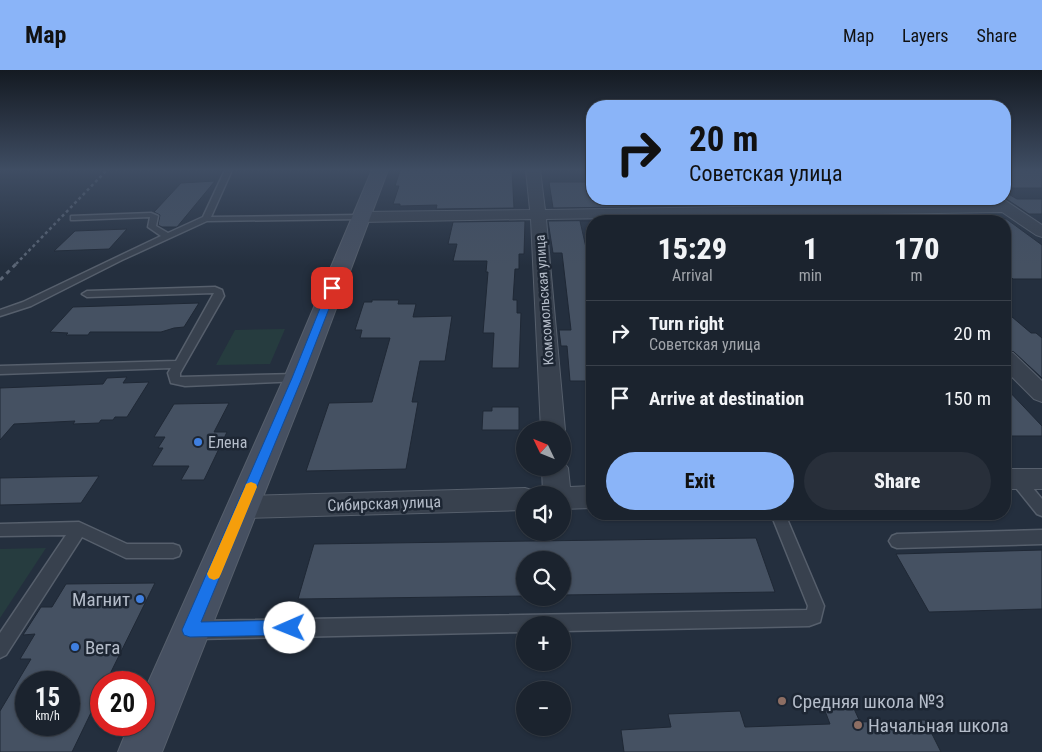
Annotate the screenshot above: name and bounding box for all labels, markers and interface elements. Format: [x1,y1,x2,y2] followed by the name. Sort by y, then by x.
[25,21,66,49] text: Map
[843,25,874,46] text: Map
[902,25,949,46] text: Layers
[977,25,1017,46] text: Share
[689,119,758,160] text: 20 m
[606,120,671,185] icon: right
[689,161,842,186] text: Советская улица
[658,231,727,266] text: 15:29
[803,231,818,266] text: 1
[894,231,939,266] text: 170
[531,234,557,366] street label: Комсомольская улица
[672,266,713,285] text: Arrival
[799,266,822,285] text: min
[911,266,923,285] text: m
[311,267,353,309] pin
[318,274,346,302] icon: arrive
[649,312,724,335] text: Turn right
[606,319,634,347] icon: right
[954,322,991,345] text: 20 m
[649,335,761,354] text: Советская улица
[606,384,634,412] icon: arrive
[649,387,804,410] text: Arrive at destination
[944,387,991,410] text: 150 m
[516,421,571,476] north arrow
[516,421,571,736] map controls
[208,433,247,452] place label: Елена
[192,436,204,448] marker: Елена
[606,452,794,510] button: Exit
[804,452,991,510] button: Share
[516,486,571,541] button: sound
[327,492,441,515] street label: Сибирская улица
[516,551,571,606] button: search
[72,588,130,611] place label: Магнит
[134,593,146,605] marker: Магнит
[263,601,315,653] position arrow
[516,616,571,671] button: +
[85,636,120,659] place label: Вега
[69,641,81,653] marker: Вега
[90,671,155,736] speed limit sign: 20
[516,681,571,736] button: −
[35,683,60,712] text: 15
[792,690,945,713] place label: Средняя школа №3
[776,695,788,707] marker: Средняя школа №3
[35,709,60,723] text: km/h
[868,714,1009,737] place label: Начальная школа
[852,719,864,731] marker: Начальная школа

